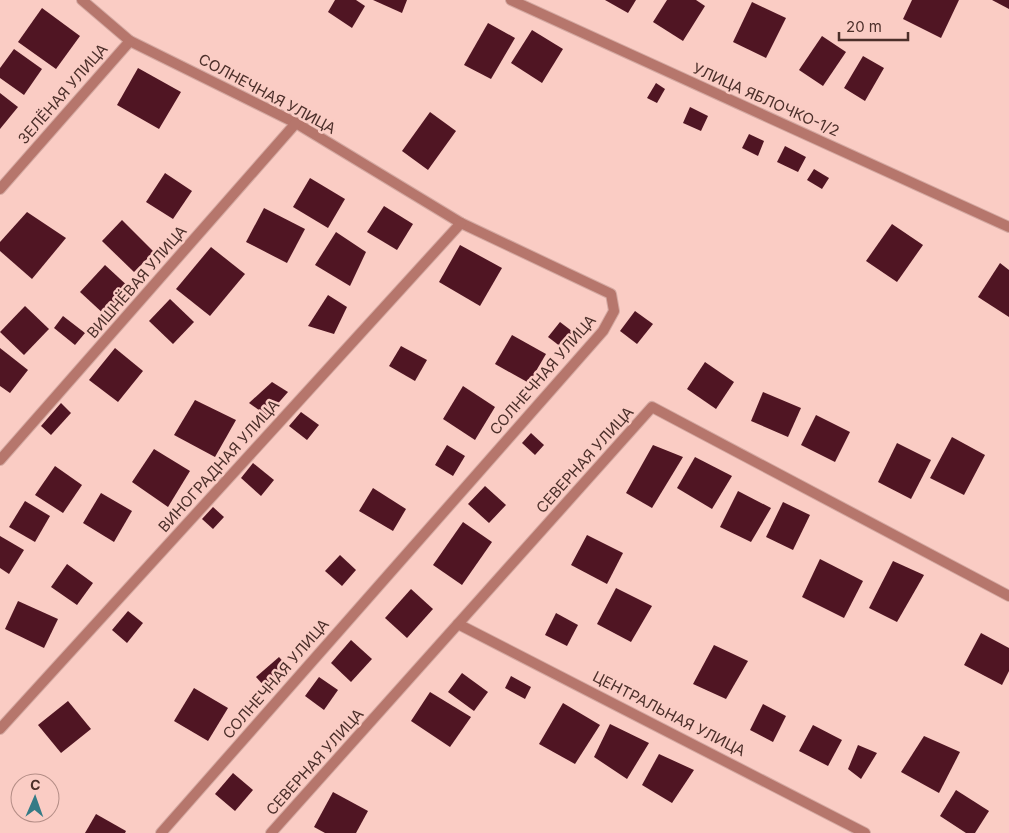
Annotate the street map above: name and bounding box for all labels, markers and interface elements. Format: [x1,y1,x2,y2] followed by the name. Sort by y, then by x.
[839,10,908,42] scale bar
[846,17,882,36] text: 20 m
[14,40,111,148] street label: ЗЕЛЁНАЯ УЛИЦА
[195,49,339,138] street label: СОЛНЕЧНАЯ УЛИЦА
[690,59,842,140] street label: УЛИЦА ЯБЛОЧКО-1/2
[83,222,191,342] street label: ВИШНЁВАЯ УЛИЦА
[485,311,600,439] street label: СОЛНЕЧНАЯ УЛИЦА
[154,395,283,536] street label: ВИНОГРАДНАЯ УЛИЦА
[532,402,637,517] street label: СЕВЕРНАЯ УЛИЦА
[218,615,333,743] street label: СОЛНЕЧНАЯ УЛИЦА
[590,667,749,760] street label: ЦЕНТРАЛЬНАЯ УЛИЦА
[262,704,367,819] street label: СЕВЕРНАЯ УЛИЦА
[10,773,60,823] north arrow
[30,776,41,793] text: С

